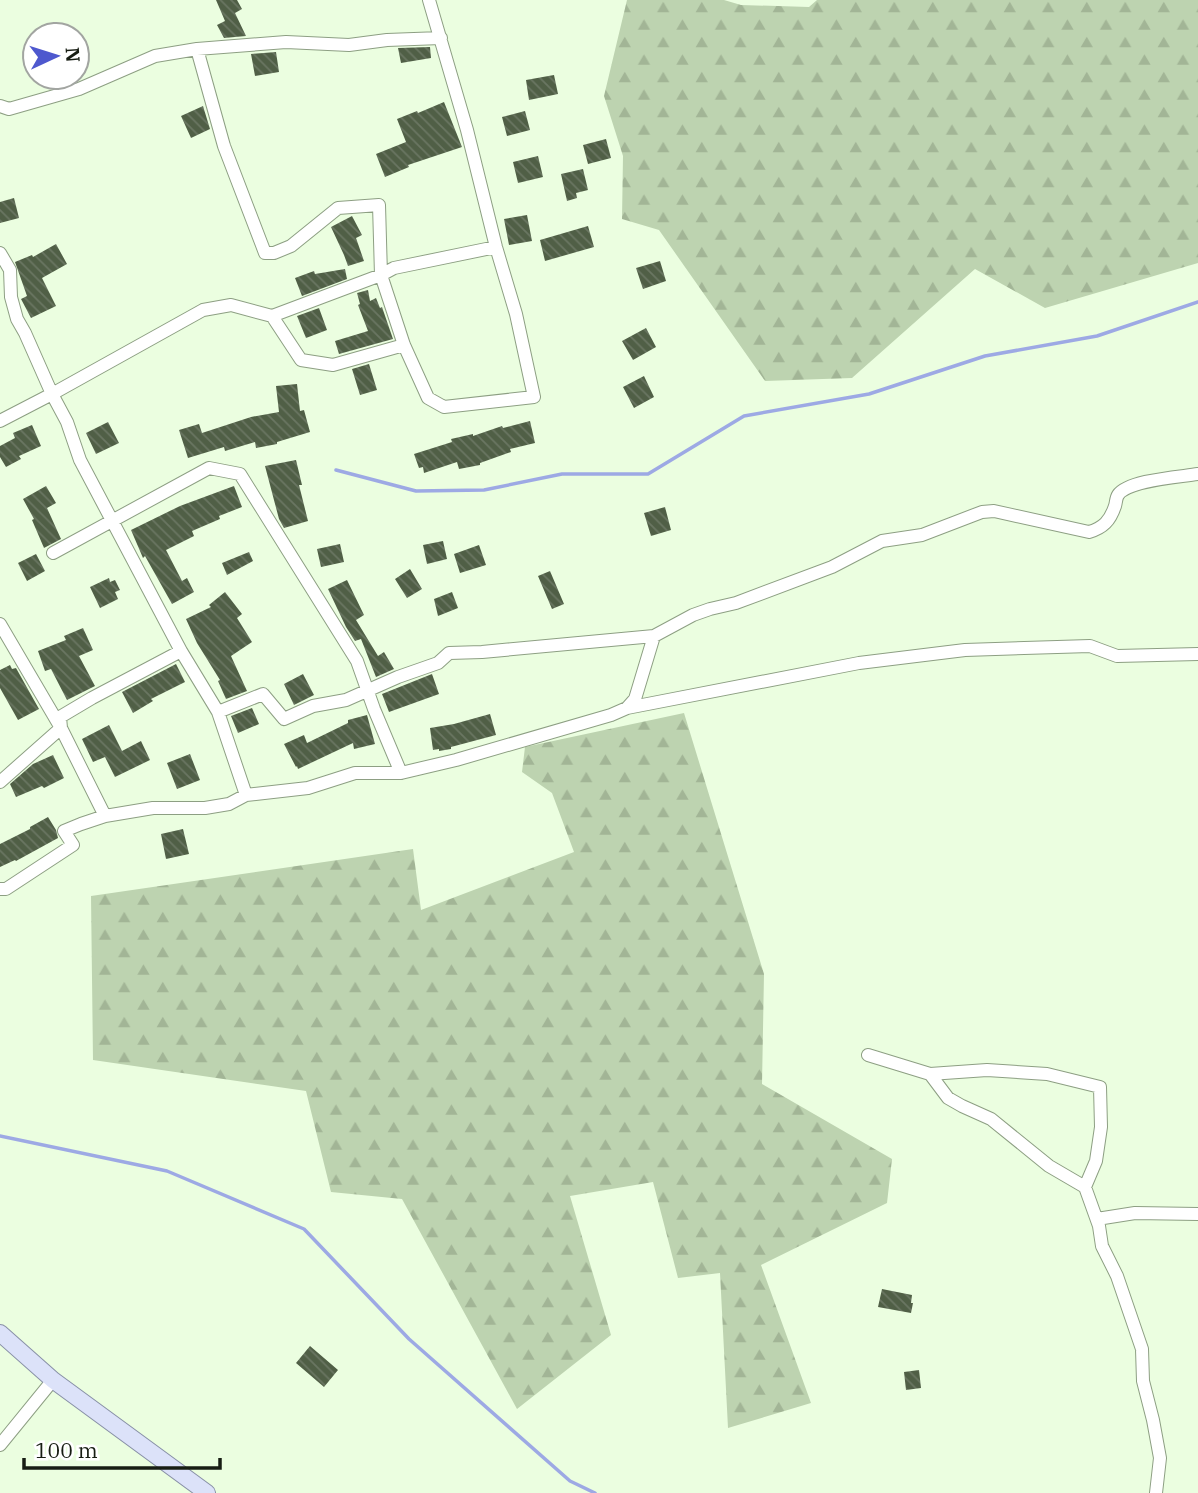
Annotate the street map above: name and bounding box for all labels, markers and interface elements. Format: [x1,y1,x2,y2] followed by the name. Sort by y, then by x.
[21,21,91,91] north arrow
[60,46,85,63] text: N
[24,1426,220,1470] scale bar
[35,1436,98,1464] text: 100 m

